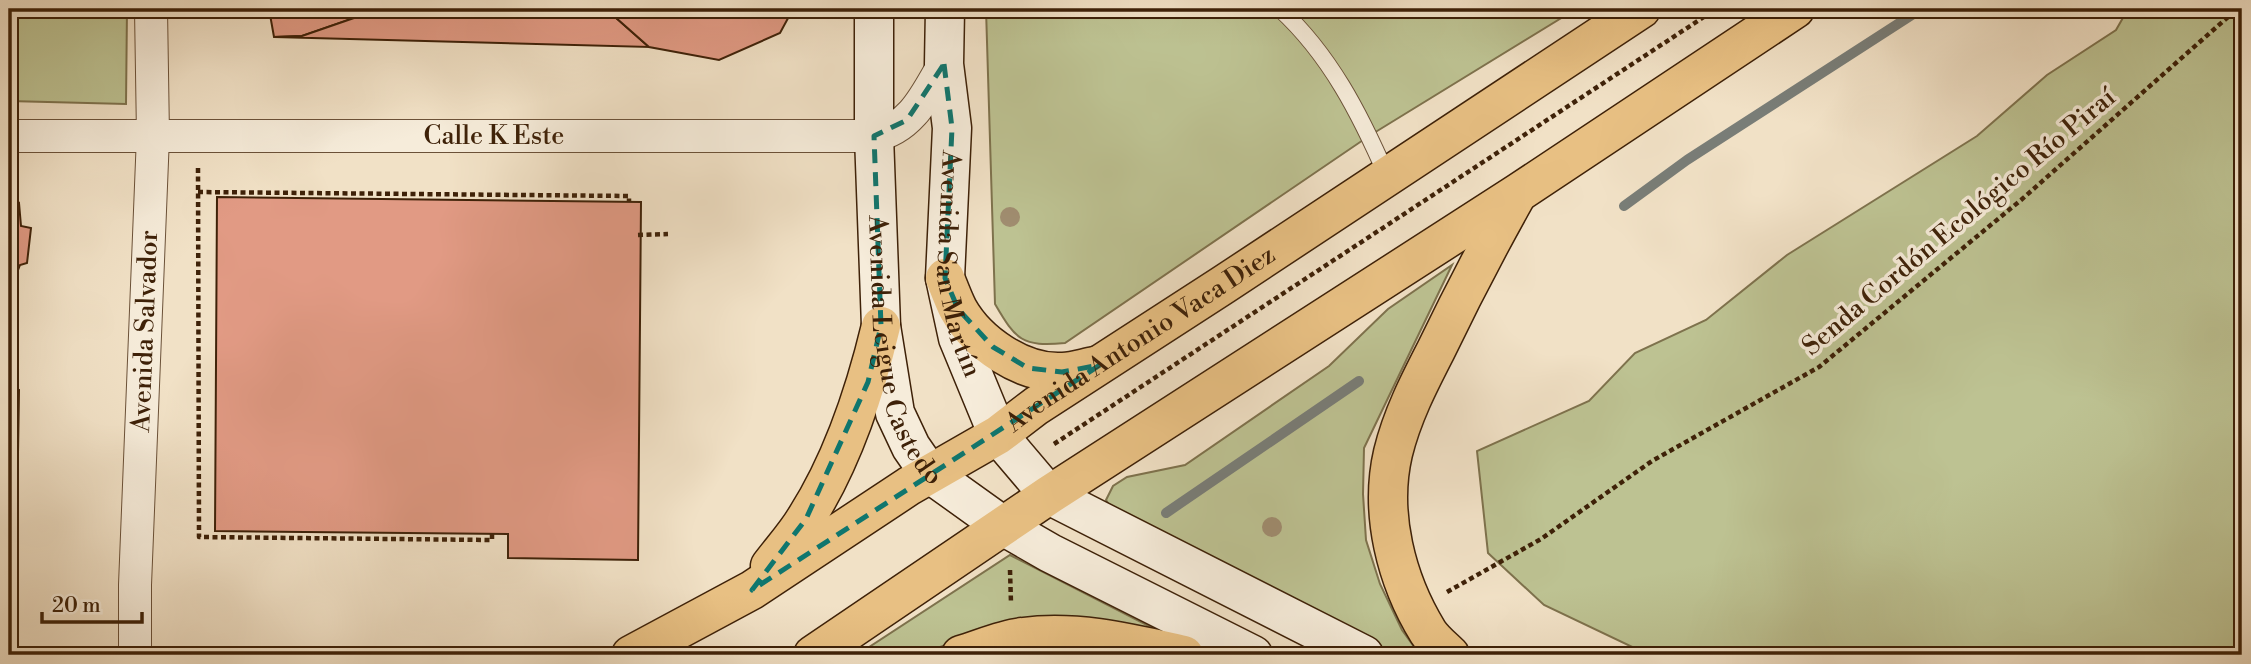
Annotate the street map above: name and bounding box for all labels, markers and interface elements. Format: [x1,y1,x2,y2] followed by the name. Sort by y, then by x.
[1796,80,2123,363] street label: Senda Cordón Ecológico Río Piraí
[424,120,564,152] street label: Calle K Este
[929,149,988,382] street label: Avenida San Martín
[861,214,948,493] street label: Avenida Leigue Castedo
[125,229,165,434] street label: Avenida Salvador
[998,239,1281,440] street label: Avenida Antonio Vaca Diez
[42,580,142,624] scale bar
[52,593,101,619] text: 20 m

